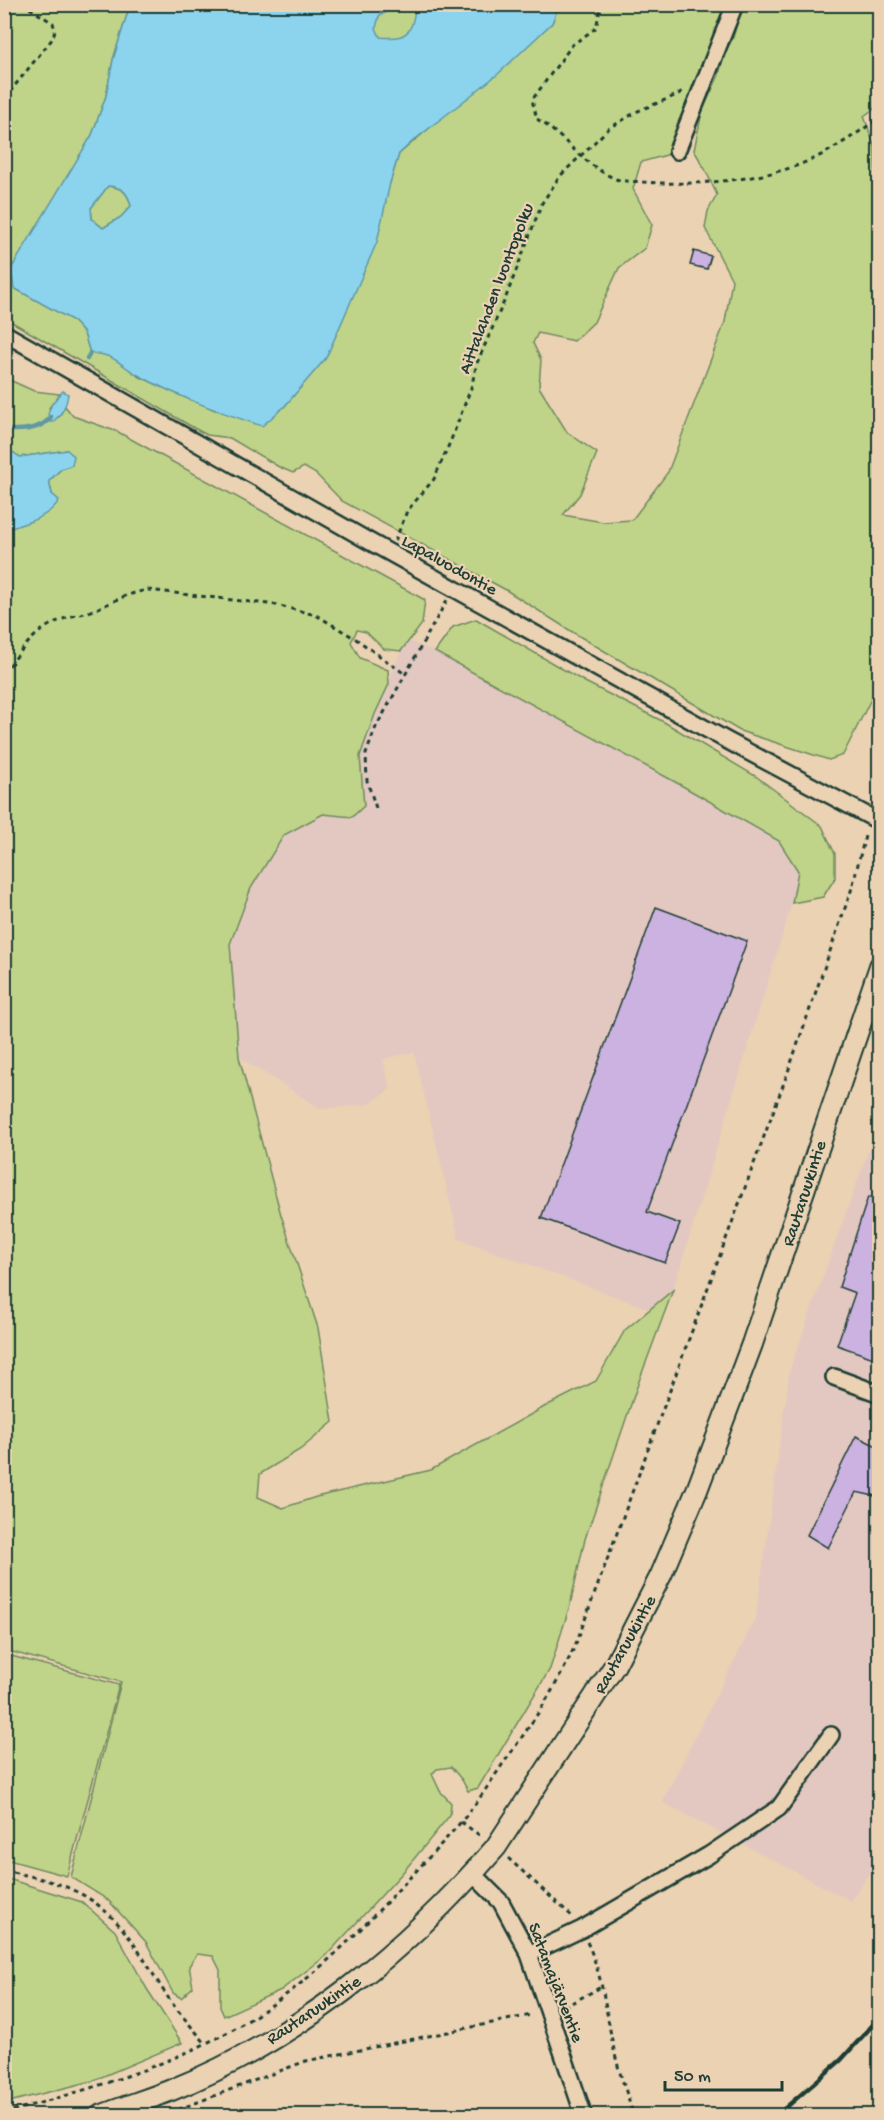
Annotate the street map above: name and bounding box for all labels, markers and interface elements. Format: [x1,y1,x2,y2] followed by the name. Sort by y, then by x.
[455,200,540,377] street label: Aittalahden luontopolku
[397,531,501,601] street label: Lapaluodontie
[778,1138,832,1249] street label: Rautaruukintie
[590,1592,662,1698] street label: Rautaruukintie
[522,1920,587,2046] street label: Satamajärventie
[263,1971,366,2050] street label: Rautaruukintie
[665,2054,782,2092] scale bar
[674,2067,711,2088] text: 50 m

